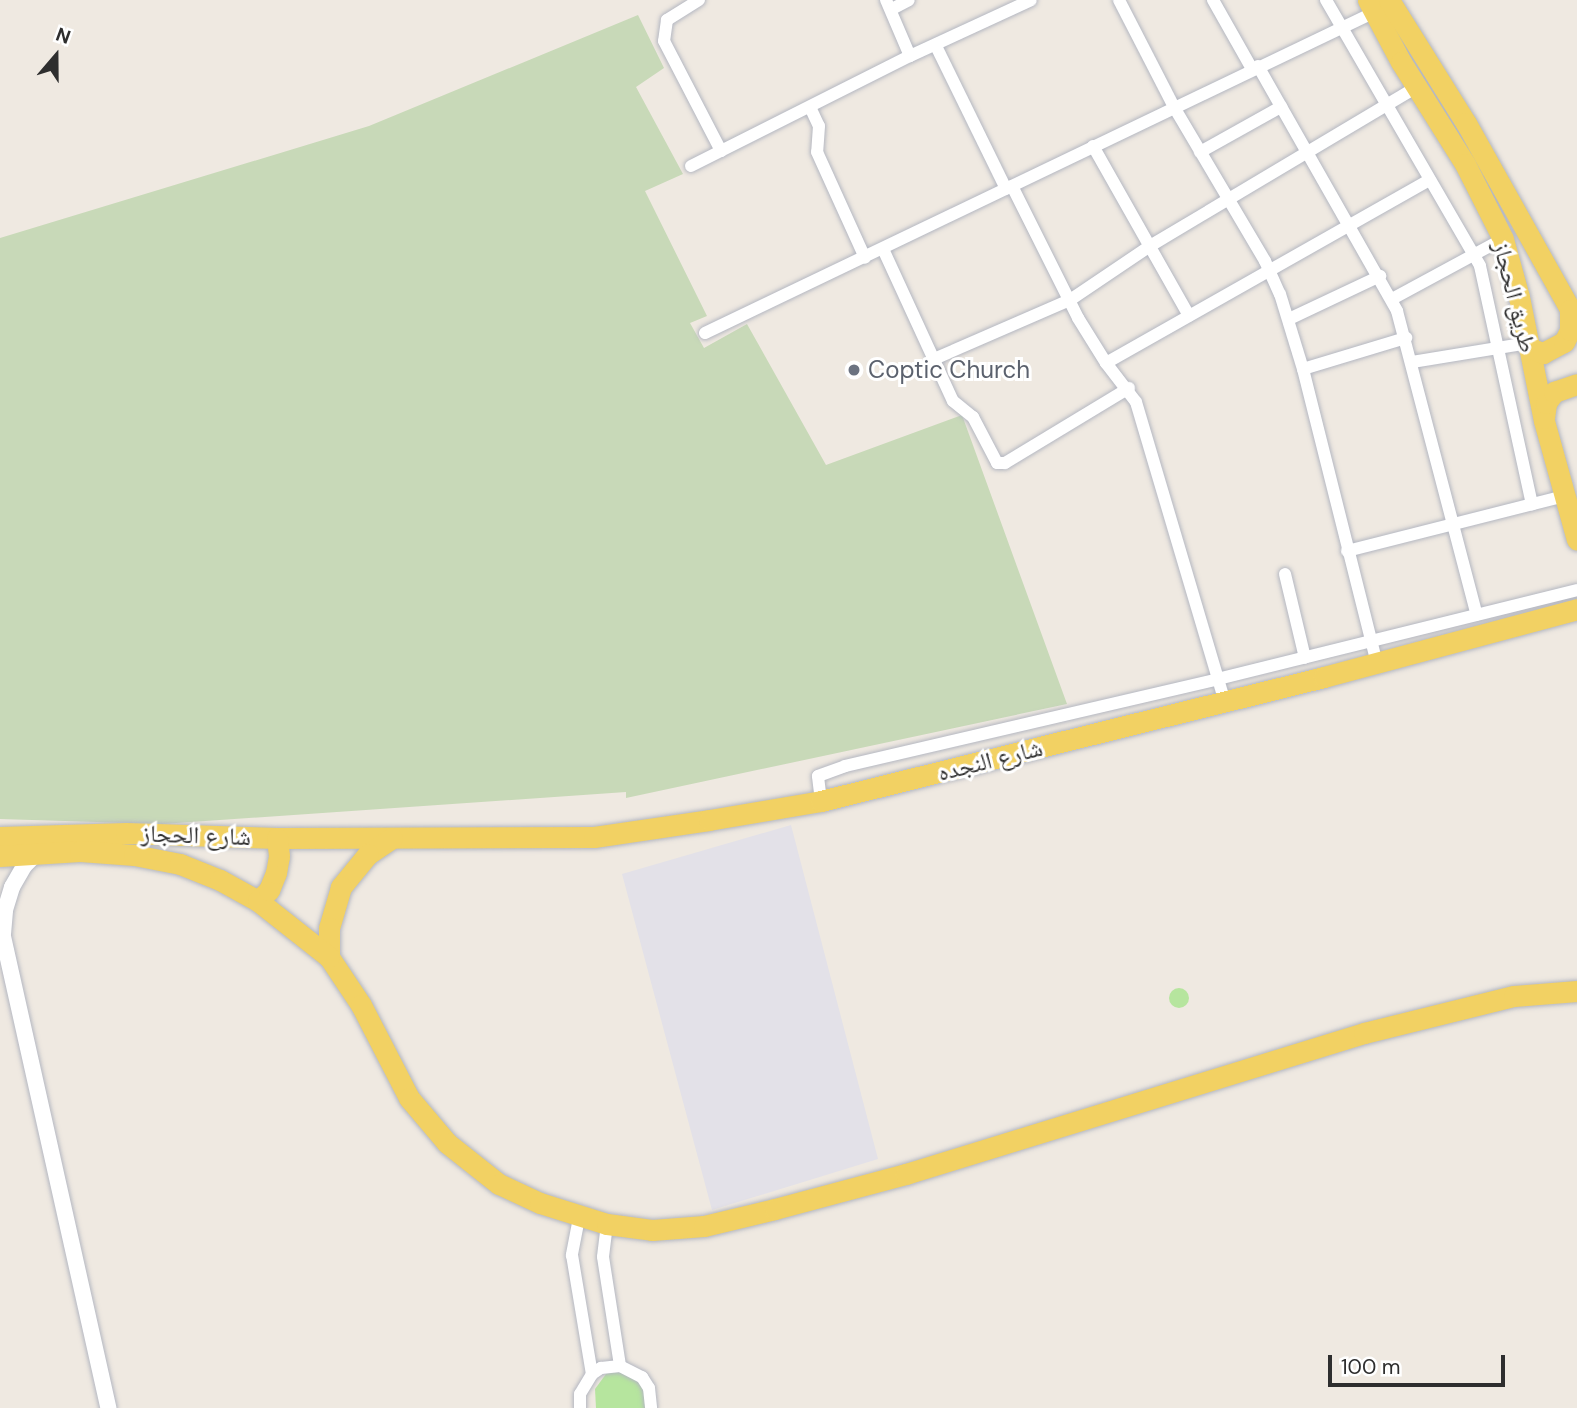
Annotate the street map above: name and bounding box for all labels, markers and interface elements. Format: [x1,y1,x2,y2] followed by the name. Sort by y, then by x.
[21,21,91,91] north arrow
[53,22,74,50] text: N
[1487,238,1543,356] street label: طريق الحجاز
[868,356,1030,384] place label: Coptic Church
[846,362,862,378] marker: Coptic Church
[935,733,1045,787] street label: شارع النجده
[140,819,252,851] street label: شارع الحجاز
[1332,1342,1509,1386] scale bar
[1341,1353,1401,1381] text: 100 m

